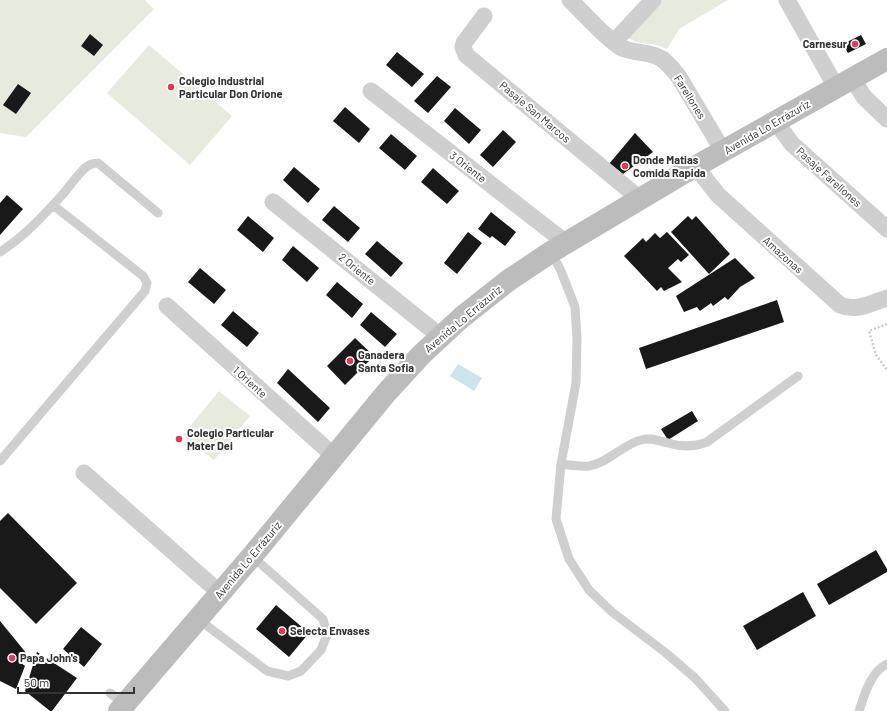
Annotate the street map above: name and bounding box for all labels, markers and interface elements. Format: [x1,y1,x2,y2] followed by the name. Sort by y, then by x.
[803,37,848,50] place label: Carnesur
[850,39,860,49] marker: Carnesur
[672,72,709,121] street label: Farellones
[179,74,282,100] place label: Colegio Industrial Particular Don Orione
[497,78,573,145] street label: Pasaje San Marcos
[166,82,176,92] marker: Colegio Industrial Particular Don Orione
[721,97,812,156] street label: Avenida Lo Errázuriz
[794,144,865,209] street label: Pasaje Farellones
[447,148,489,185] street label: 3 Oriente
[633,153,706,179] place label: Donde Matias Comida Rapida
[620,161,630,171] marker: Donde Matias Comida Rapida
[761,233,806,276] street label: Amazonas
[336,250,378,287] street label: 2 Oriente
[421,282,504,355] street label: Avenida Lo Errázuriz
[358,348,414,374] place label: Ganadera Santa Sofia
[345,356,355,366] marker: Ganadera Santa Sofia
[231,363,270,400] street label: 1 Oriente
[187,426,275,452] place label: Colegio Particular Mater Dei
[174,434,184,444] marker: Colegio Particular Mater Dei
[211,518,284,601] street label: Avenida Lo Errázuriz
[290,624,370,637] place label: Selecta Envases
[277,626,287,636] marker: Selecta Envases
[20,651,78,664] place label: Papa John's
[7,653,17,663] marker: Papa John's
[18,669,134,695] scale bar
[24,675,49,689] text: 50 m

